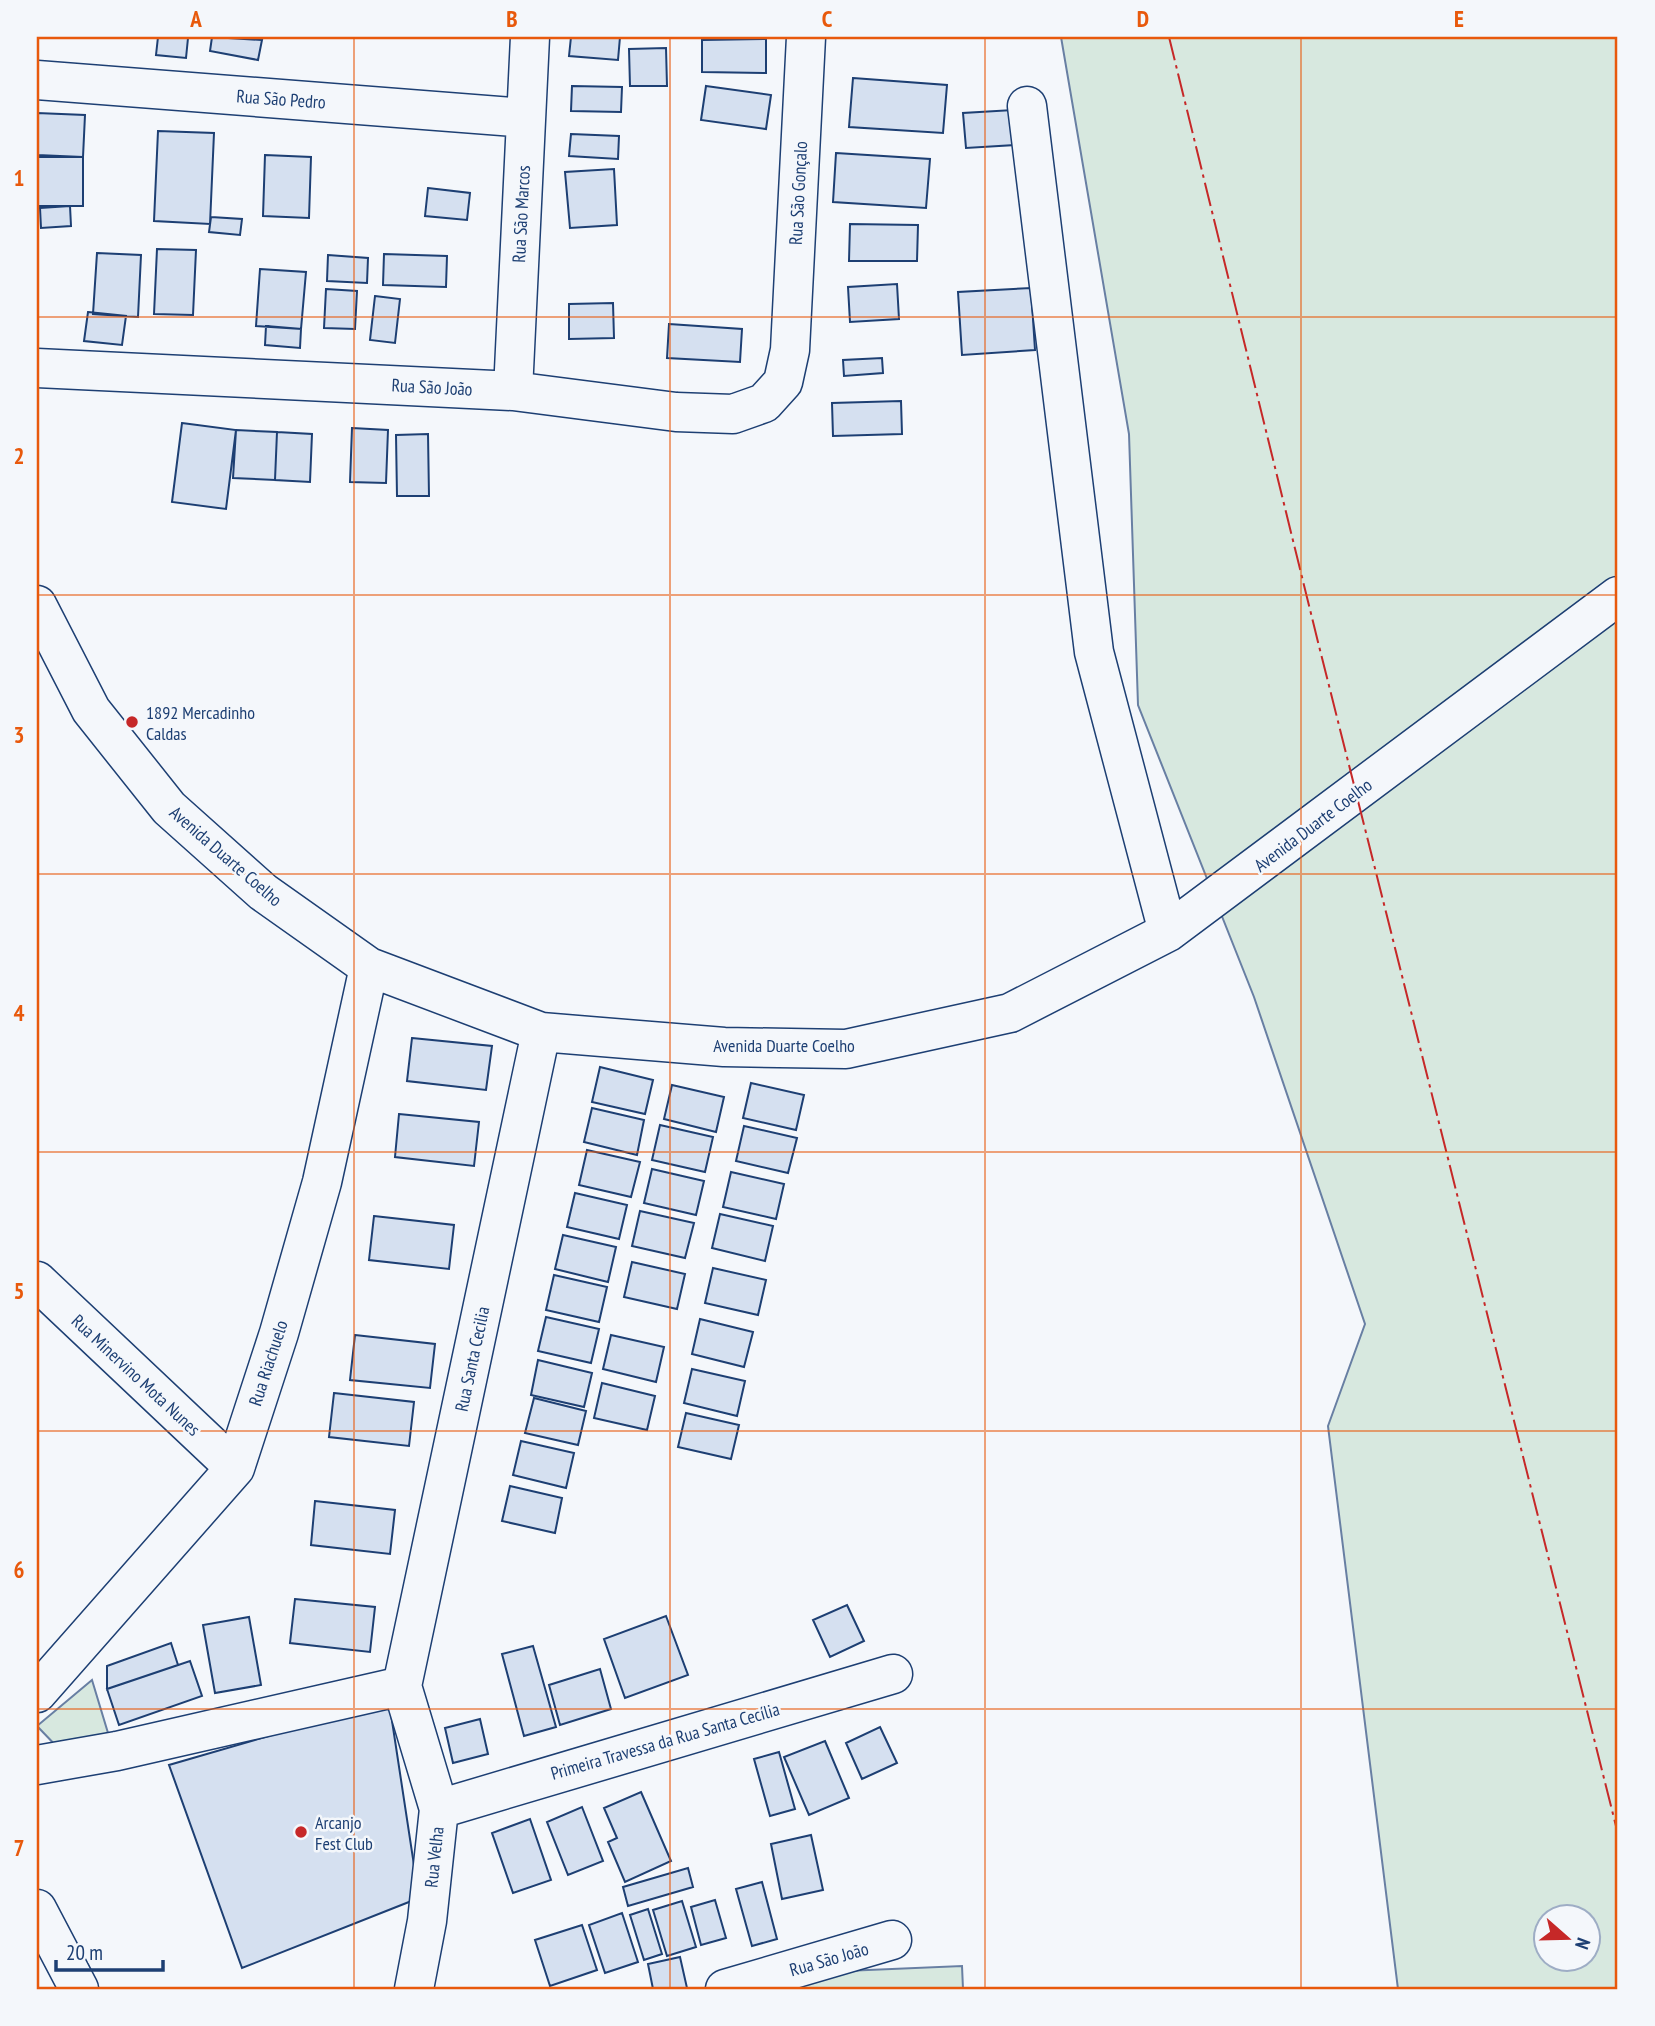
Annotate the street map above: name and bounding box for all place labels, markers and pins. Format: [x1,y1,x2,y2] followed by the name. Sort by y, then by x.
[146,701,255,745] place label: 1892 Mercadinho Caldas
[124,714,140,730] marker: 1892 Mercadinho Caldas
[315,1811,373,1855] place label: Arcanjo Fest Club
[293,1824,309,1840] marker: Arcanjo Fest Club

